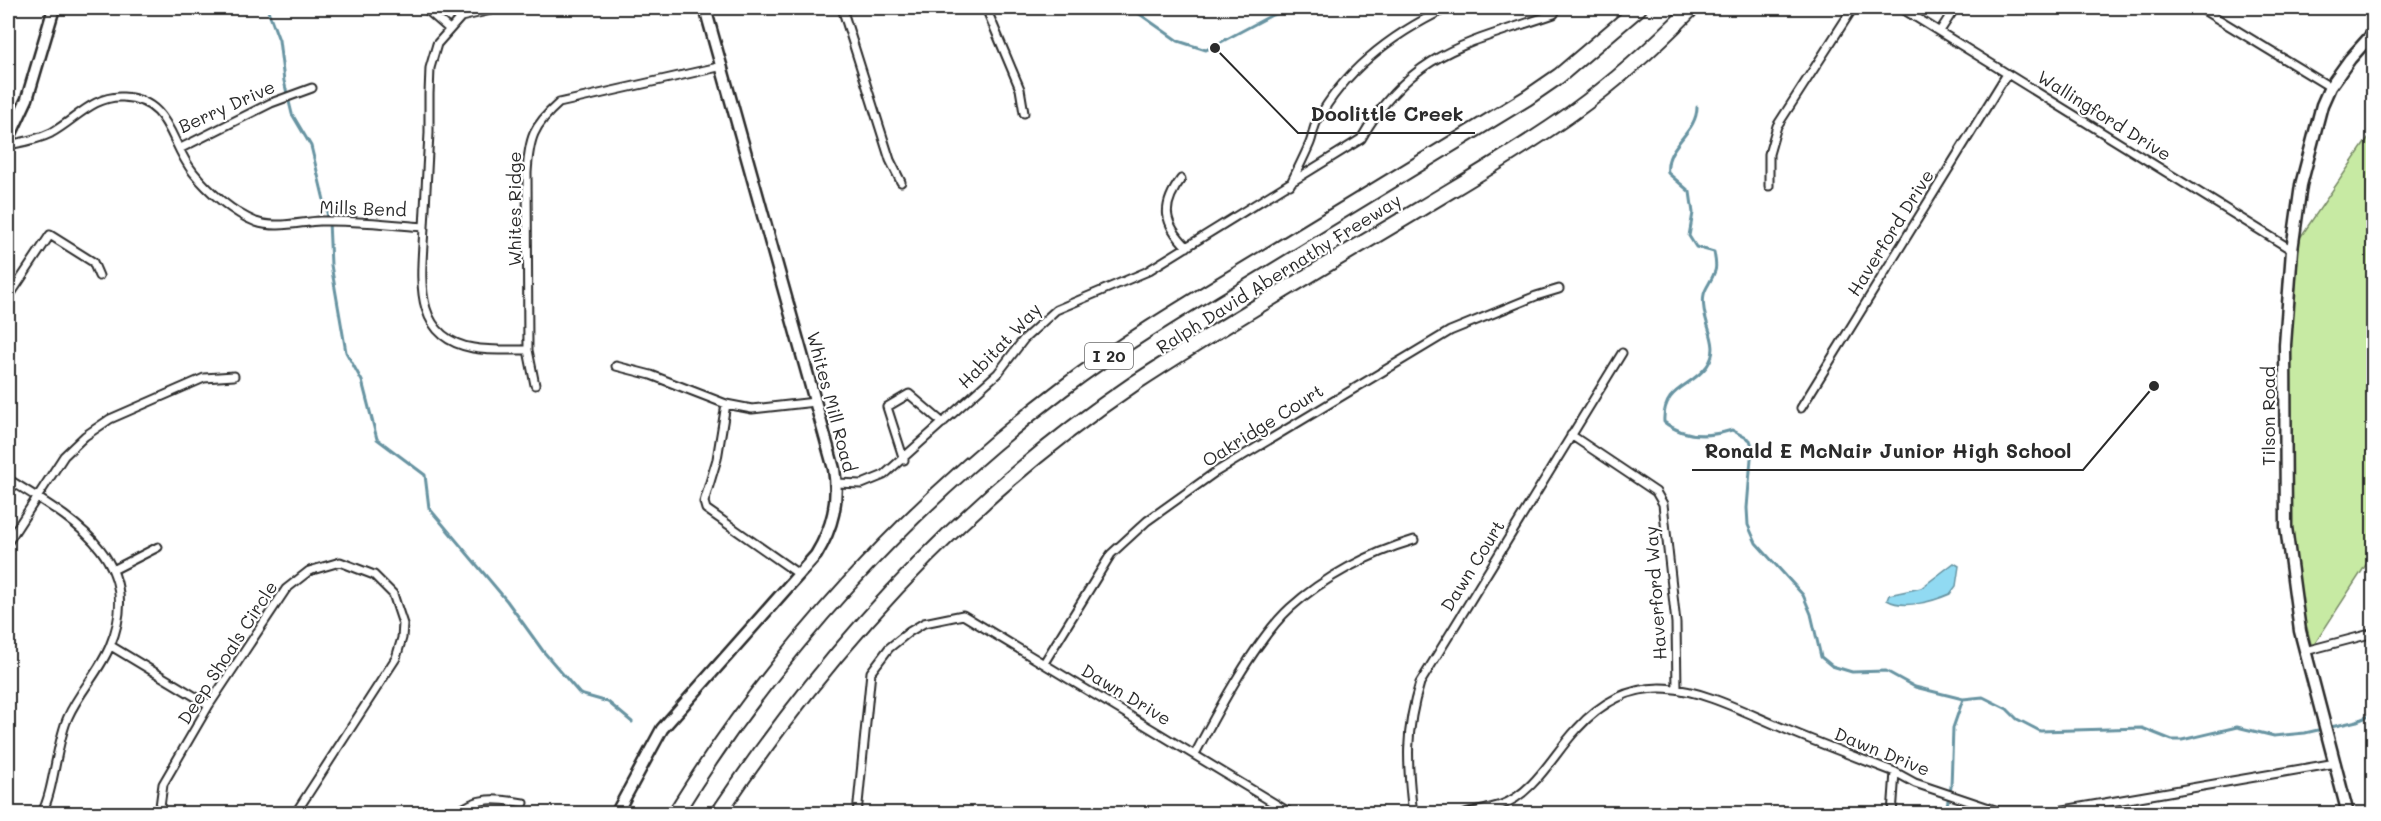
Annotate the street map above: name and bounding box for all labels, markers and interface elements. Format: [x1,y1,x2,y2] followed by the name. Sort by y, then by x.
[2033,64,2176,166] street label: Wallingford Drive
[175,74,279,138] street label: Berry Drive
[1298,95,1475,133] callout: Doolittle Creek
[1311,100,1463,126] text: Doolittle Creek
[502,151,526,267] street label: Whites Ridge
[1841,165,1939,300] street label: Haverford Drive
[1151,188,1405,359] street label: Ralph David Abernathy Freeway
[319,194,407,222] street label: Mills Bend
[952,297,1046,393] street label: Habitat Way
[802,329,862,475] street label: Whites Mill Road
[1085,343,1133,369] road number: I 20
[2256,366,2280,466] street label: Tilson Road
[1197,378,1328,472] street label: Oakridge Court
[1692,432,2083,470] callout: Ronald E McNair Junior High School
[1705,437,2072,463] text: Ronald E McNair Junior High School
[1435,515,1510,616] street label: Dawn Court
[1638,525,1672,661] street label: Haverford Way
[172,576,283,729] street label: Deep Shoals Circle
[1077,658,1176,730] street label: Dawn Drive
[1831,721,1934,781] street label: Dawn Drive

